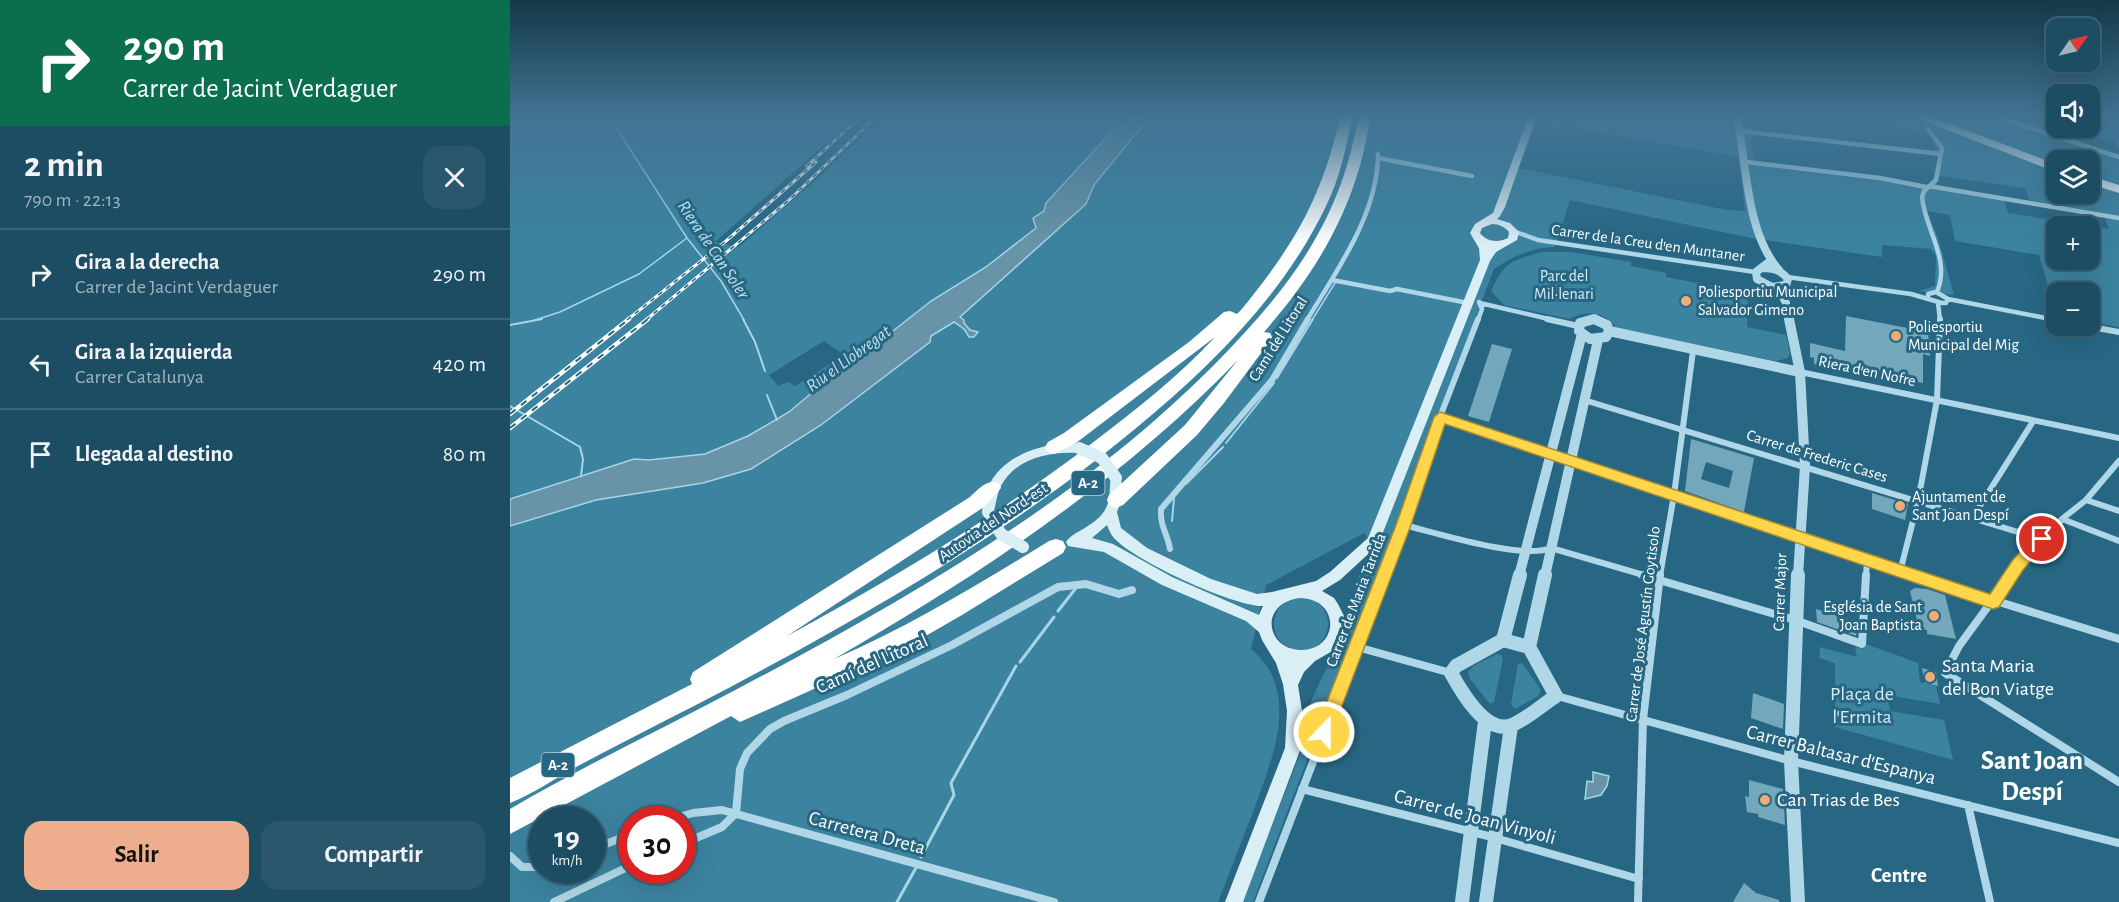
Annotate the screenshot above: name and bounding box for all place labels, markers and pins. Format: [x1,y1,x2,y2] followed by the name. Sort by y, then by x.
[1698,284,1837,318] place label: Poliesportiu Municipal Salvador Gimeno
[1679,294,1693,308] marker: Poliesportiu Municipal Salvador Gimeno
[1908,319,2019,353] place label: Poliesportiu Municipal del Mig
[1889,329,1903,343] marker: Poliesportiu Municipal del Mig
[1912,489,2009,523] place label: Ajuntament de Sant Joan Despí
[1893,499,1907,513] marker: Ajuntament de Sant Joan Despí
[2016,513,2067,564] pin
[1823,599,1922,633] place label: Església de Sant Joan Baptista
[1927,609,1941,623] marker: Església de Sant Joan Baptista
[1942,656,2054,699] place label: Santa Maria del Bon Viatge
[1923,670,1937,684] marker: Santa Maria del Bon Viatge
[1777,790,1900,810] place label: Can Trias de Bes
[1758,793,1772,807] marker: Can Trias de Bes

